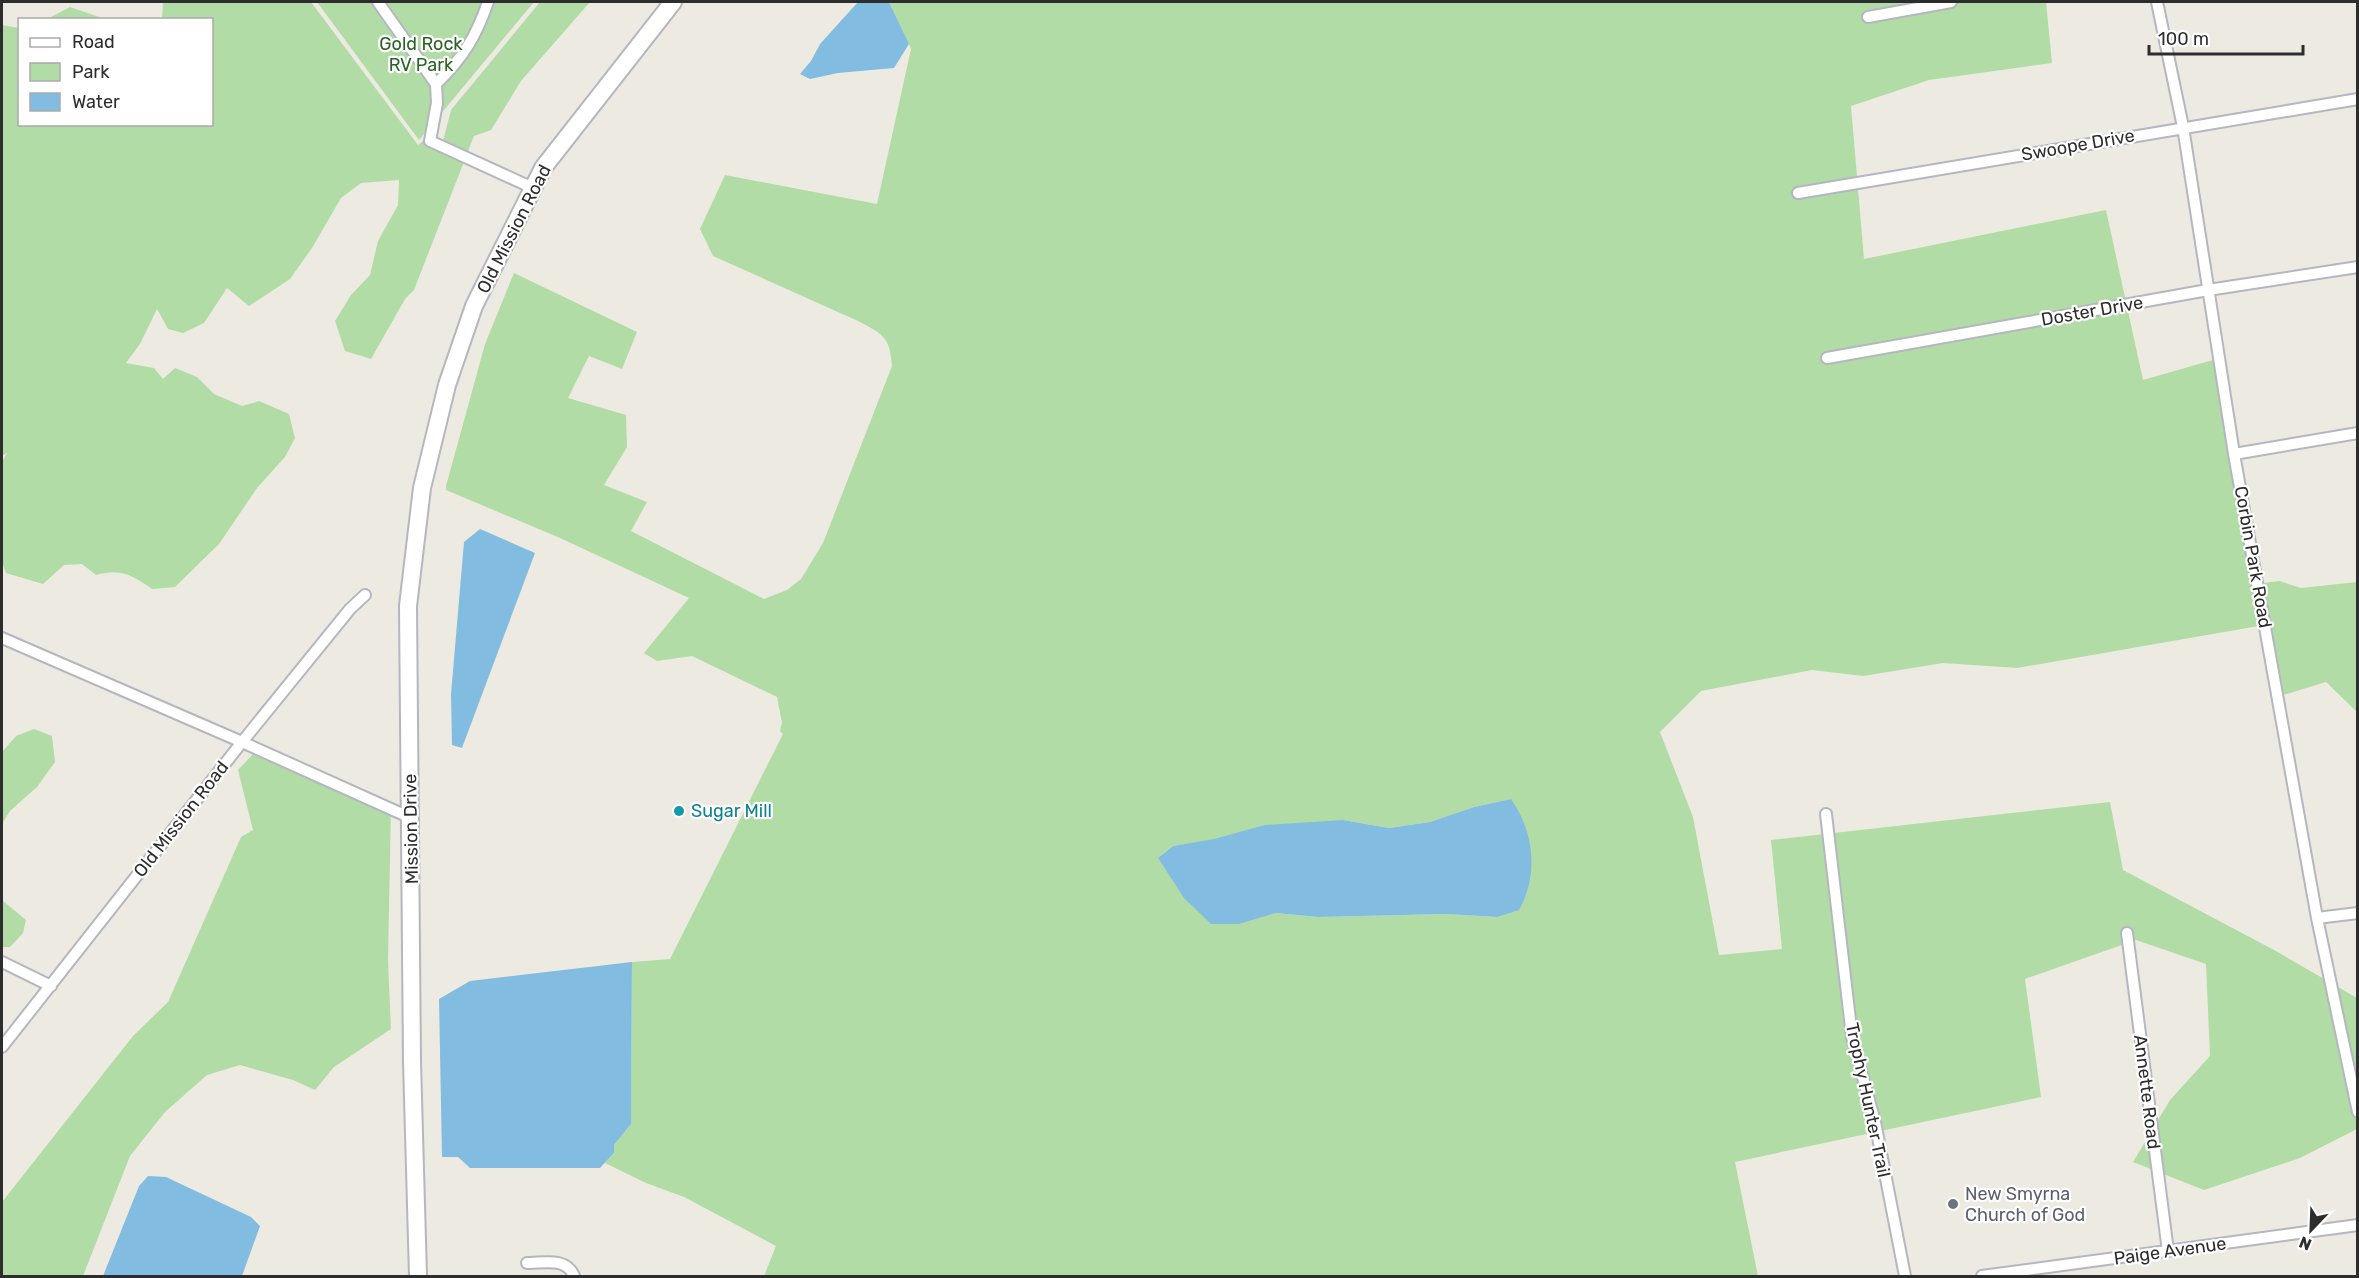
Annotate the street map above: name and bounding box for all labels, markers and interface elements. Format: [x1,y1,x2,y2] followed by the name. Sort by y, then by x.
[18,18,213,126] legend
[2149,18,2304,56] scale bar
[2158,28,2209,50] text: 100 m
[72,31,115,53] text: Road
[379,33,463,76] park label: Gold Rock RV Park
[72,61,110,83] text: Park
[72,91,120,113] text: Water
[2020,124,2136,166] street label: Swoope Drive
[472,161,556,297] street label: Old Mission Road
[2039,291,2145,331] street label: Doster Drive
[2230,484,2276,630] street label: Corbin Park Road
[129,757,233,881] street label: Old Mission Road
[399,774,423,884] street label: Mission Drive
[691,800,772,822] place label: Sugar Mill
[672,804,686,818] marker: Sugar Mill
[1841,1021,1895,1179] street label: Trophy Hunter Trail
[2129,1034,2165,1150] street label: Annette Road
[1965,1183,2085,1226] place label: New Smyrna Church of God
[1946,1197,1960,1211] marker: New Smyrna Church of God
[2281,1200,2341,1260] north arrow
[2112,1232,2228,1270] street label: Paige Avenue
[2296,1232,2314,1254] text: N

